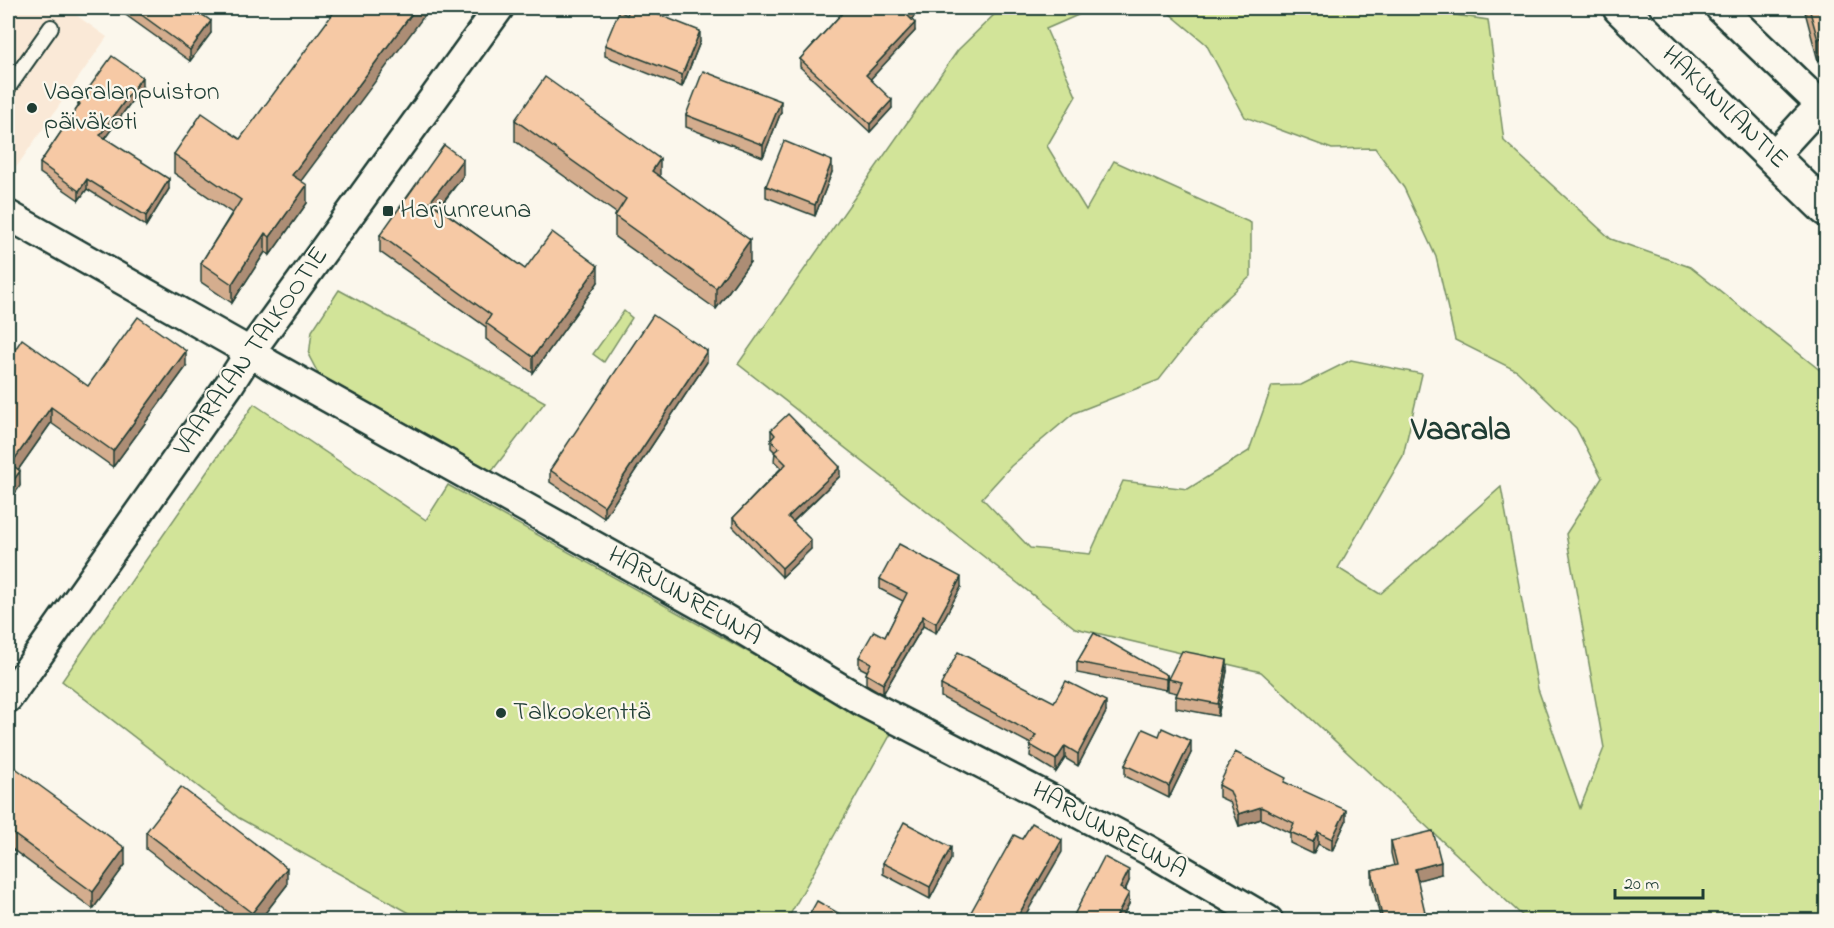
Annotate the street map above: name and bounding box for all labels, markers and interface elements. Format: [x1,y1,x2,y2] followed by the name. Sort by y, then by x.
[1652,37,1796,179] street label: HAKUNILANTIE
[43,74,220,142] place label: Vaaralanpuiston päiväkoti
[25,101,39,115] marker: Vaaralanpuiston päiväkoti
[400,192,531,230] place label: Harjunreuna
[381,204,395,218] marker: Harjunreuna
[165,239,339,465] street label: VAARALAN TALKOOTIE
[1410,408,1511,455] district label: Vaarala
[600,537,768,657] street label: HARJUNREUNA
[513,694,650,732] place label: Talkookenttä
[494,706,508,720] marker: Talkookenttä
[1024,773,1194,889] street label: HARJUNREUNA
[1615,862,1704,900] scale bar
[1624,872,1659,898] text: 20 m

